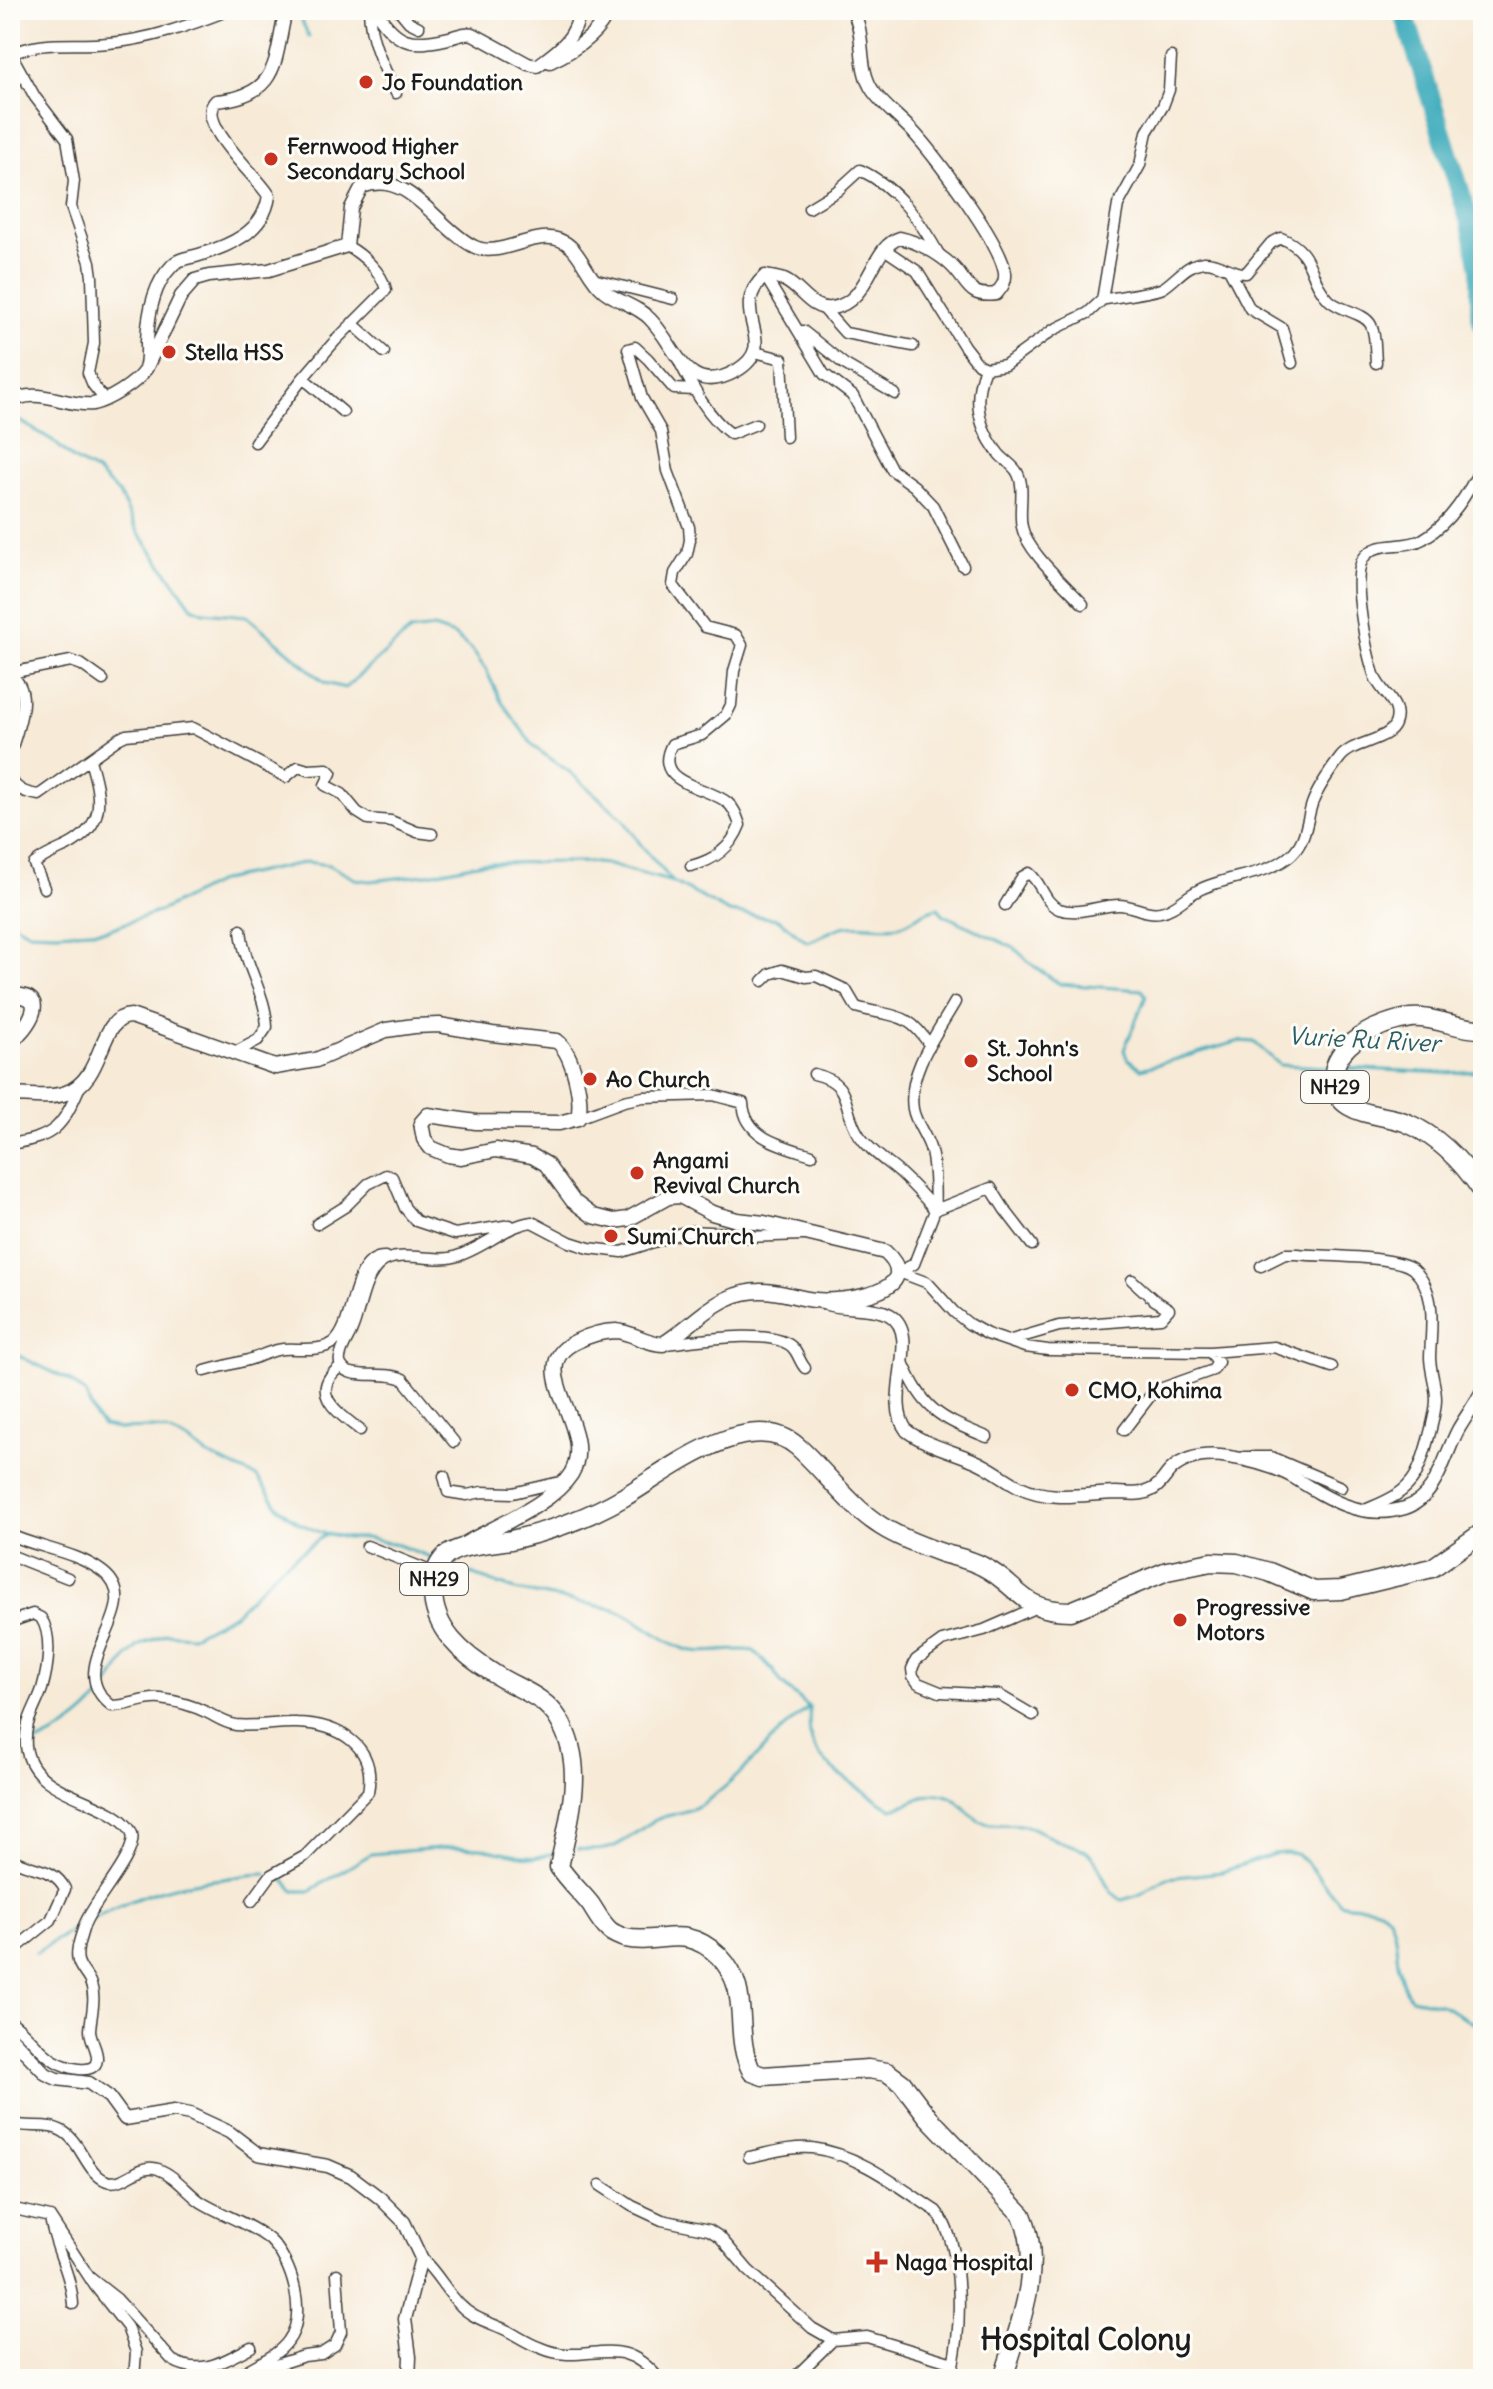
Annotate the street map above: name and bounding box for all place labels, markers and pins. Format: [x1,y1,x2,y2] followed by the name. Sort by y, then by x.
[382,68,523,96] place label: Jo Foundation
[357,73,375,91] marker: Jo Foundation
[287,132,465,185] place label: Fernwood Higher Secondary School
[262,150,280,168] marker: Fernwood Higher Secondary School
[185,338,284,366] place label: Stella HSS
[160,343,178,361] marker: Stella HSS
[987,1034,1079,1087] place label: St. John's School
[962,1052,980,1070] marker: St. John's School
[606,1065,711,1093] place label: Ao Church
[581,1070,599,1088] marker: Ao Church
[653,1146,800,1199] place label: Angami Revival Church
[628,1164,646,1182] marker: Angami Revival Church
[627,1222,754,1250] place label: Sumi Church
[602,1227,620,1245] marker: Sumi Church
[1088,1376,1223,1404] place label: CMO, Kohima
[1063,1381,1081,1399] marker: CMO, Kohima
[1196,1593,1310,1646] place label: Progressive Motors
[1171,1611,1189,1629] marker: Progressive Motors
[895,2248,1033,2276] place label: Naga Hospital
[866,2251,888,2273] marker: Naga Hospital

